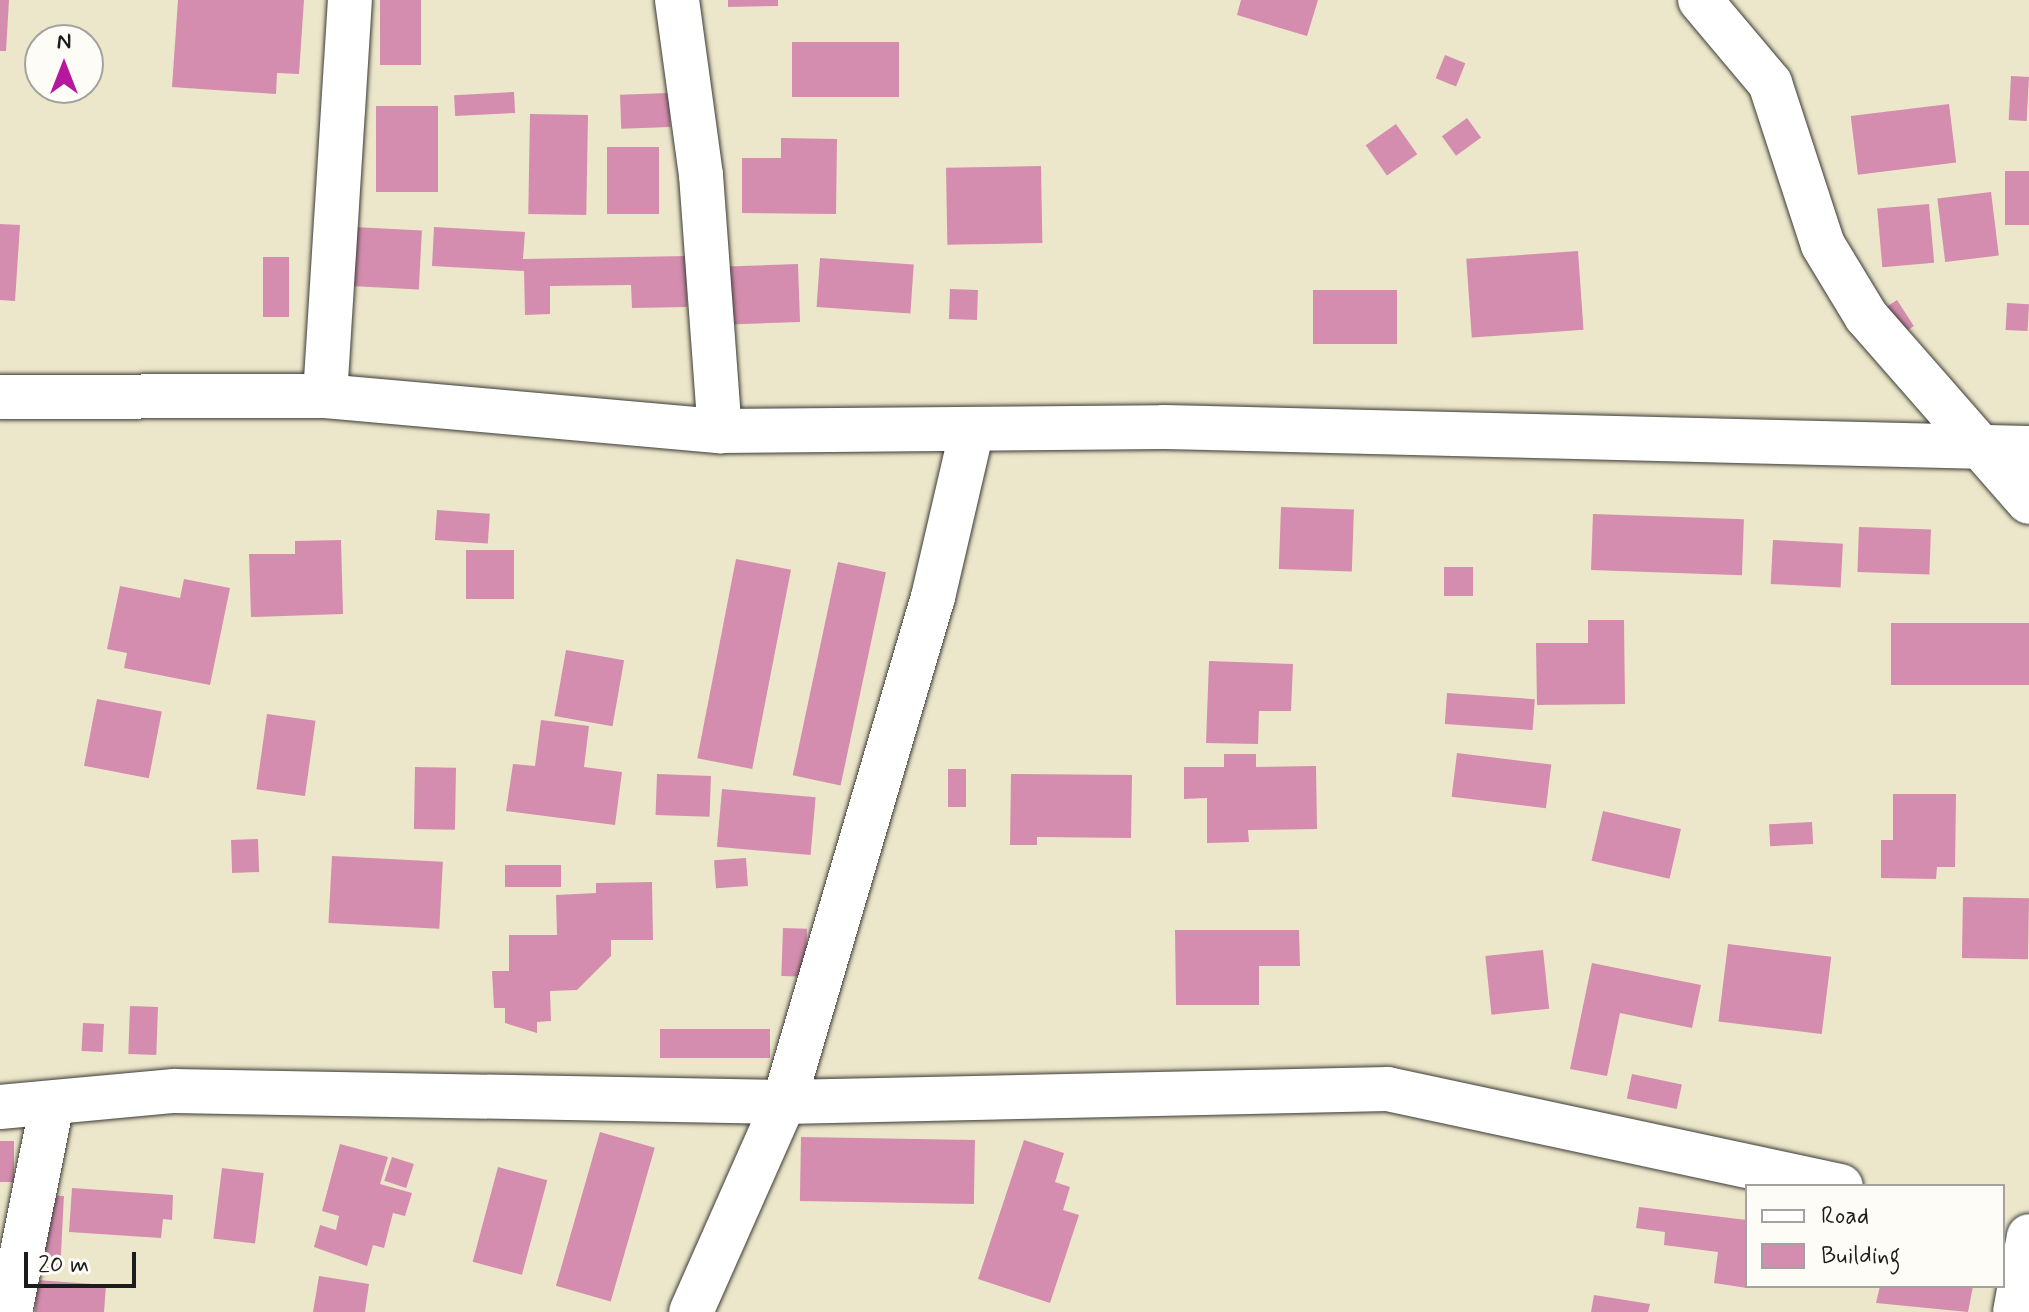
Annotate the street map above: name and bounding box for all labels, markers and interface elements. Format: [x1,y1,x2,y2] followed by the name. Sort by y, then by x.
[24,24,104,104] north arrow
[57,28,71,56] text: N
[1745,1184,2005,1288] legend
[1821,1201,1869,1232] text: Road
[28,1236,140,1286] scale bar
[1821,1241,1901,1272] text: Building
[38,1250,89,1281] text: 20 m

